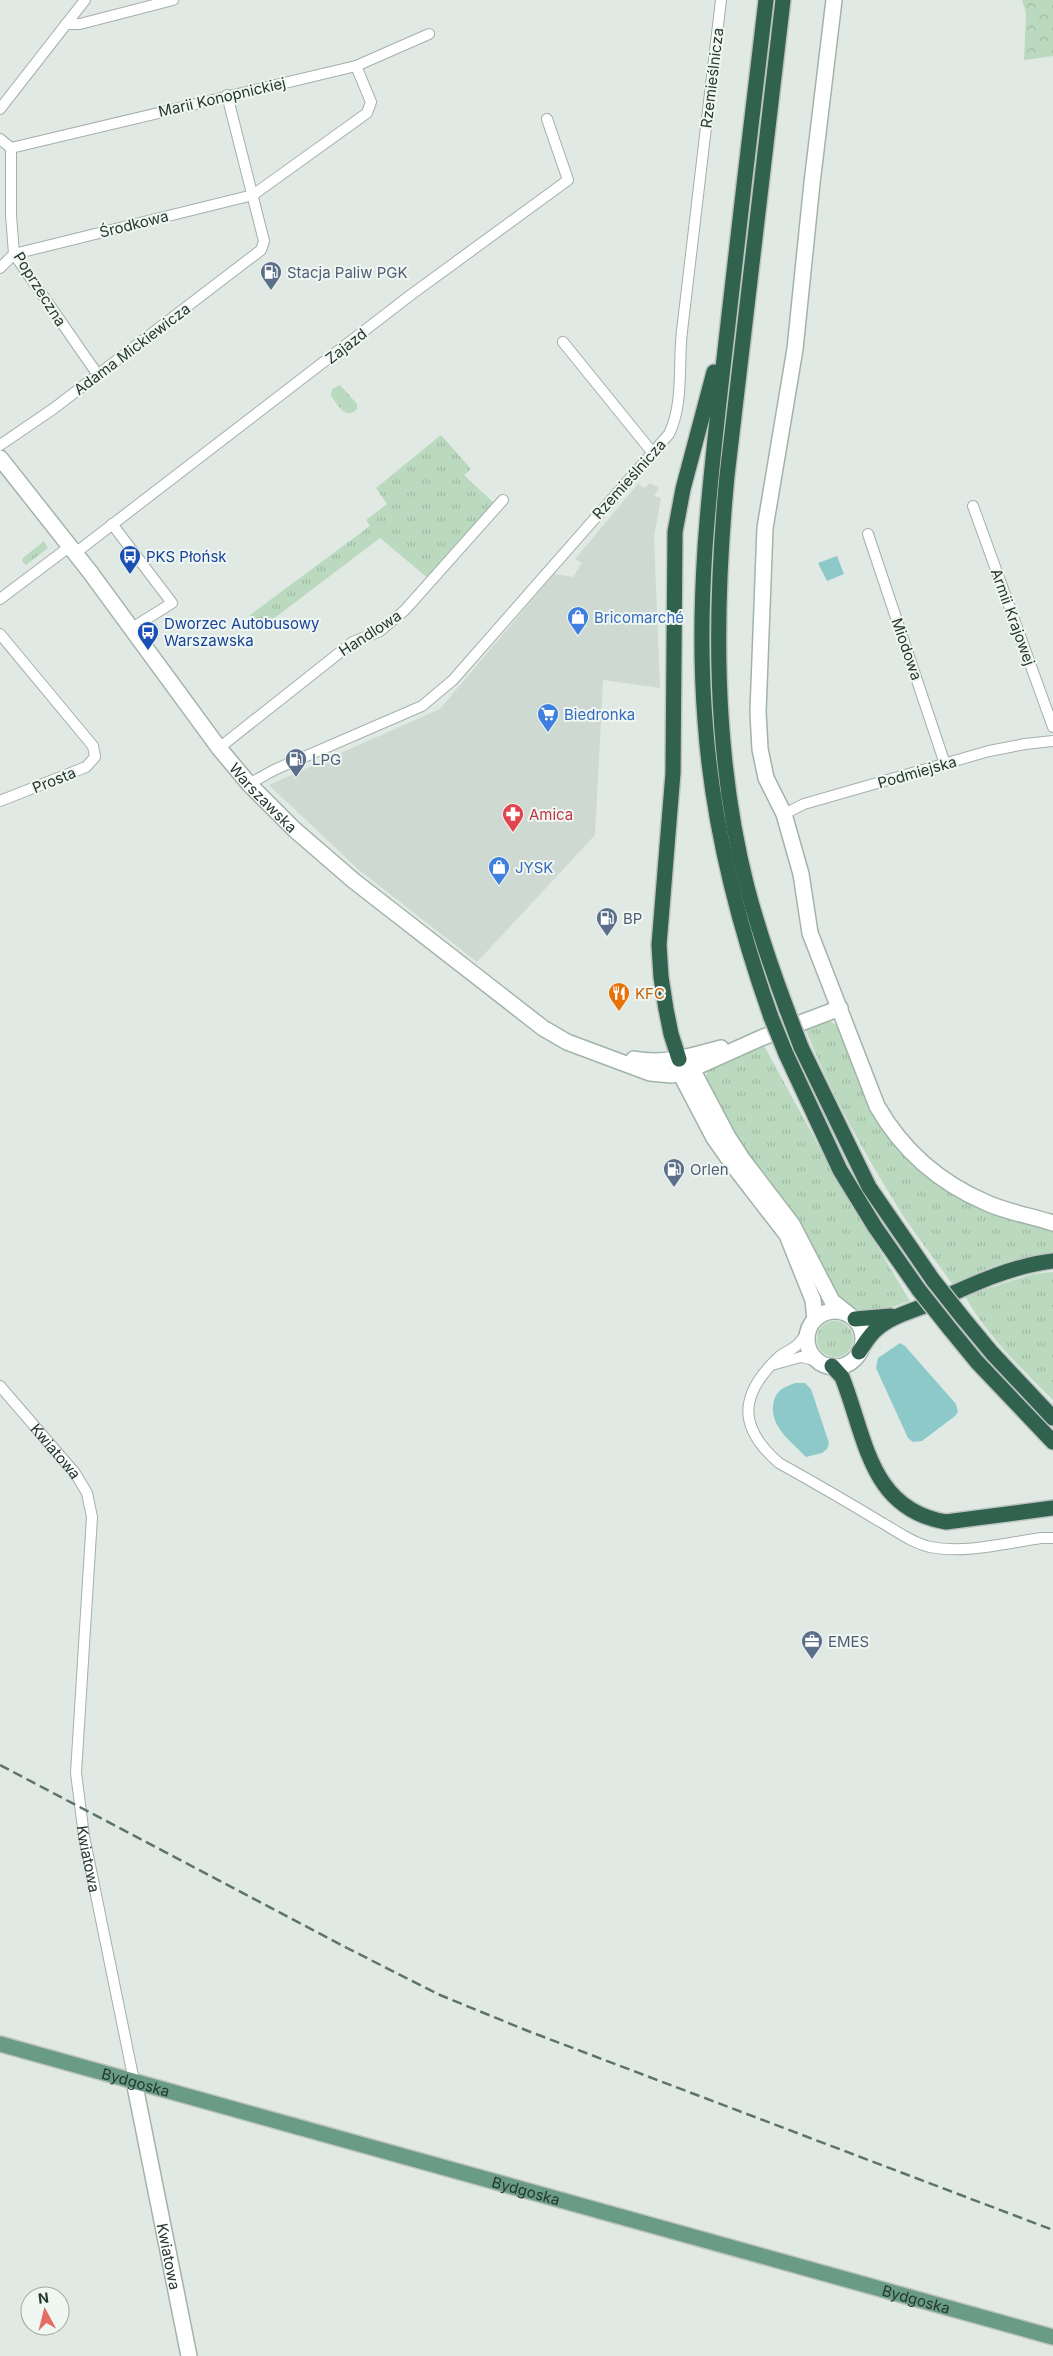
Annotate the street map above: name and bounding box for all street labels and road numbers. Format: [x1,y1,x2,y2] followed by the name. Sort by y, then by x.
[696,27,728,129] street label: Rzemieślnicza
[156,73,288,121] street label: Marii Konopnickiej
[97,206,171,242] street label: Środkowa
[10,248,70,330] street label: Poprzeczna
[70,299,194,399] street label: Adama Mickiewicza
[322,324,370,368] street label: Zajazd
[588,435,670,523] street label: Rzemieślnicza
[987,566,1039,668] street label: Armii Krajowej
[335,606,405,660] street label: Handlowa
[887,615,927,683] street label: Miodowa
[875,752,959,792] street label: Podmiejska
[226,759,301,836] street label: Warszawska
[29,763,79,797] street label: Prosta
[27,1419,86,1482] street label: Kwiatowa
[73,1824,105,1894] street label: Kwiatowa
[100,2063,172,2100] street label: Bydgoska
[490,2172,562,2209] street label: Bydgoska
[153,2221,185,2292] street label: Kwiatowa
[880,2280,952,2317] street label: Bydgoska

